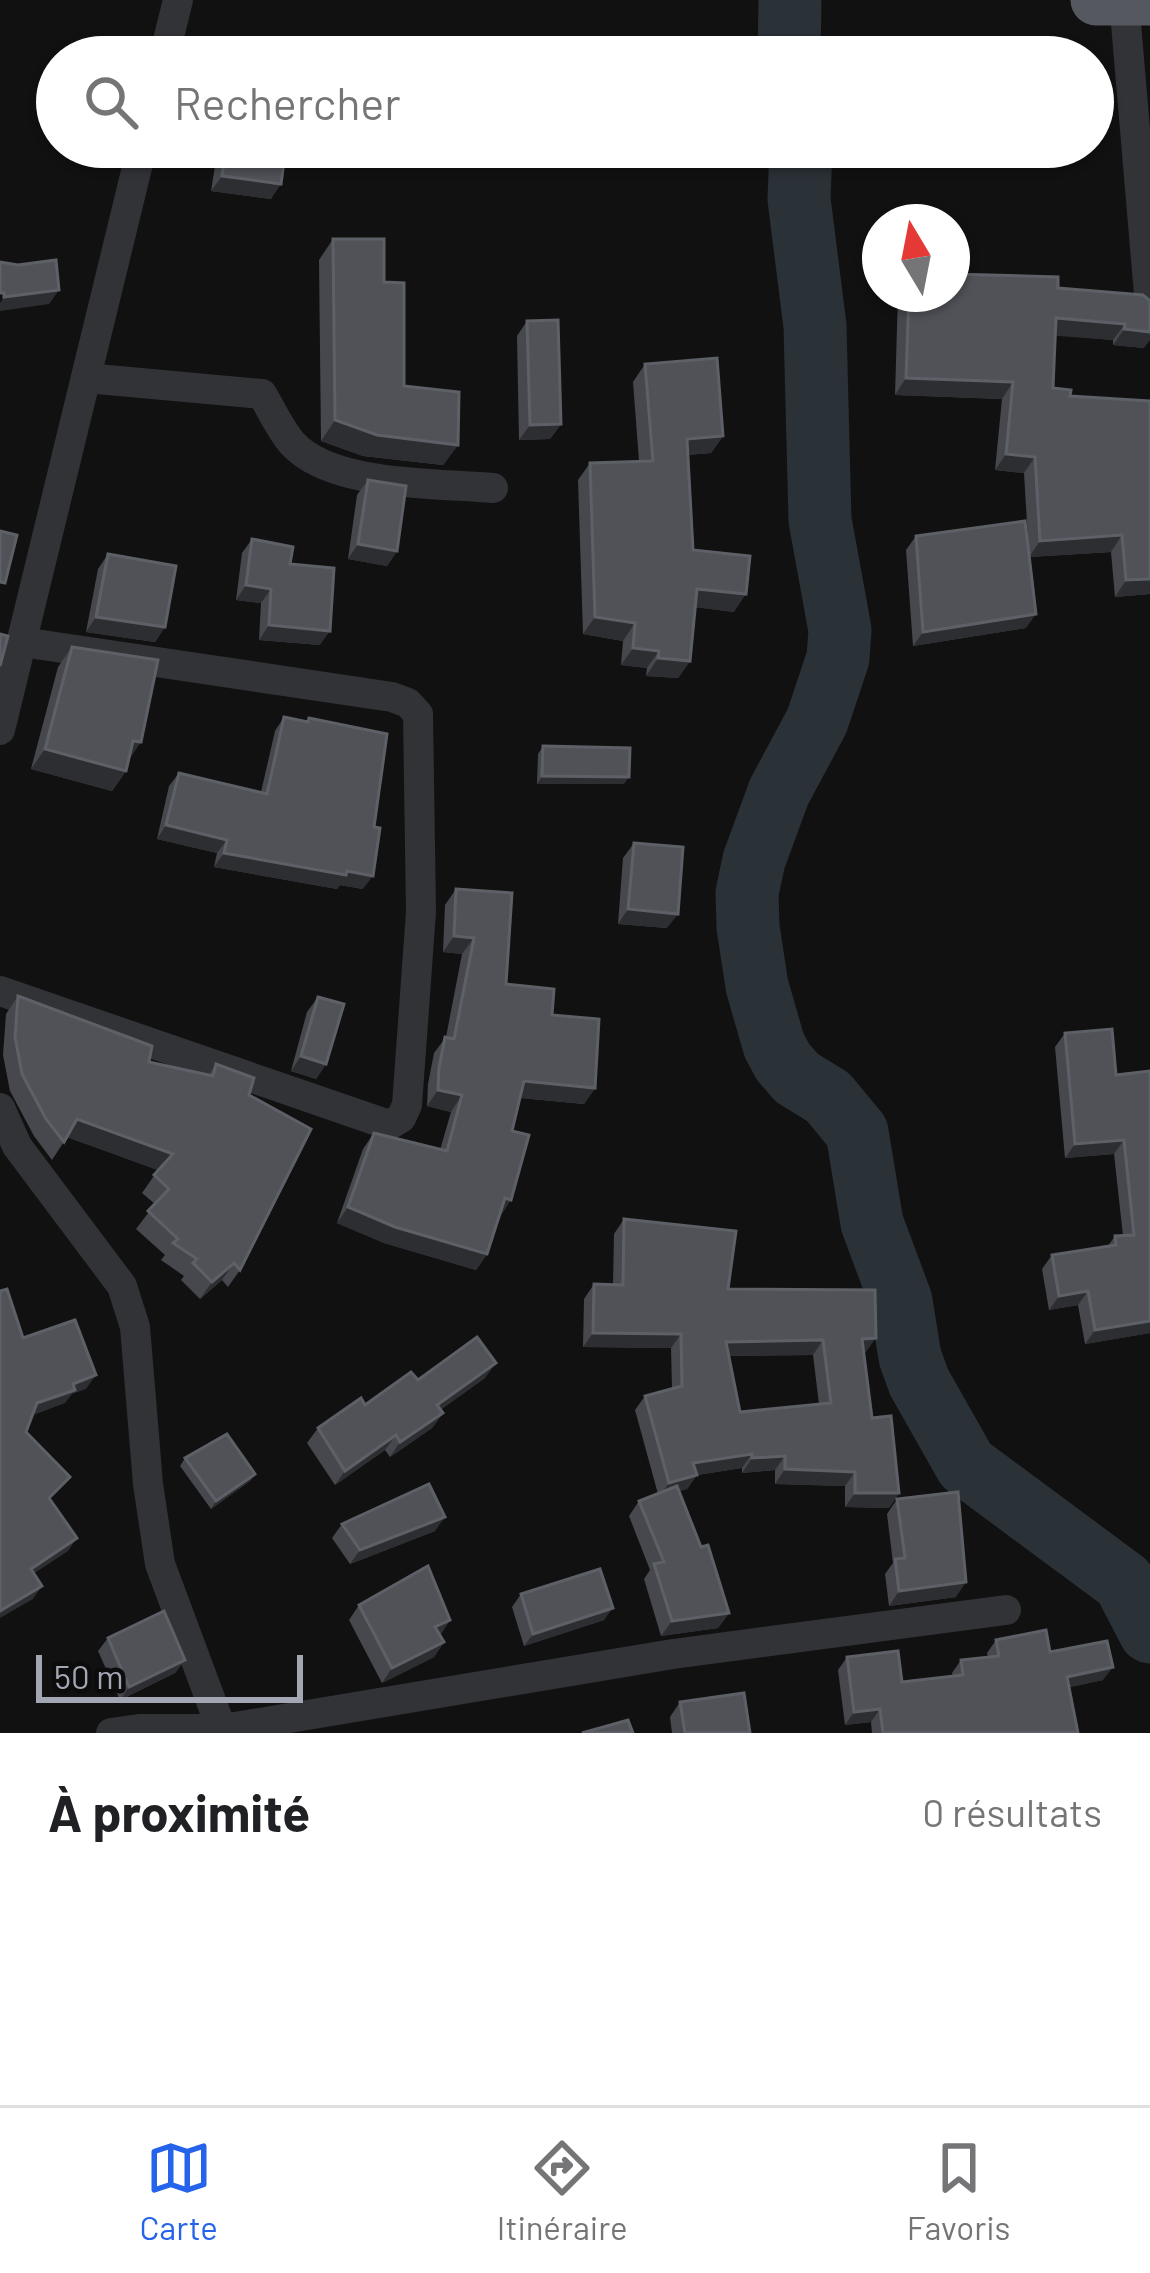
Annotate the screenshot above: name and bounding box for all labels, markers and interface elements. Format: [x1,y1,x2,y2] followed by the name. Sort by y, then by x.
[36,36,1114,168] search box
[78,69,144,135] icon: search
[174,75,401,129] text: Rechercher
[862,204,970,312] north arrow
[36,1649,303,1702] scale bar
[54,1656,124,1696] text: 50 m
[48,1781,310,1842] text: À proximité
[922,1788,1102,1835] text: 0 résultats
[140,2135,218,2247] tab: Carte
[497,2135,628,2247] tab: Itinéraire
[907,2135,1010,2247] tab: Favoris

